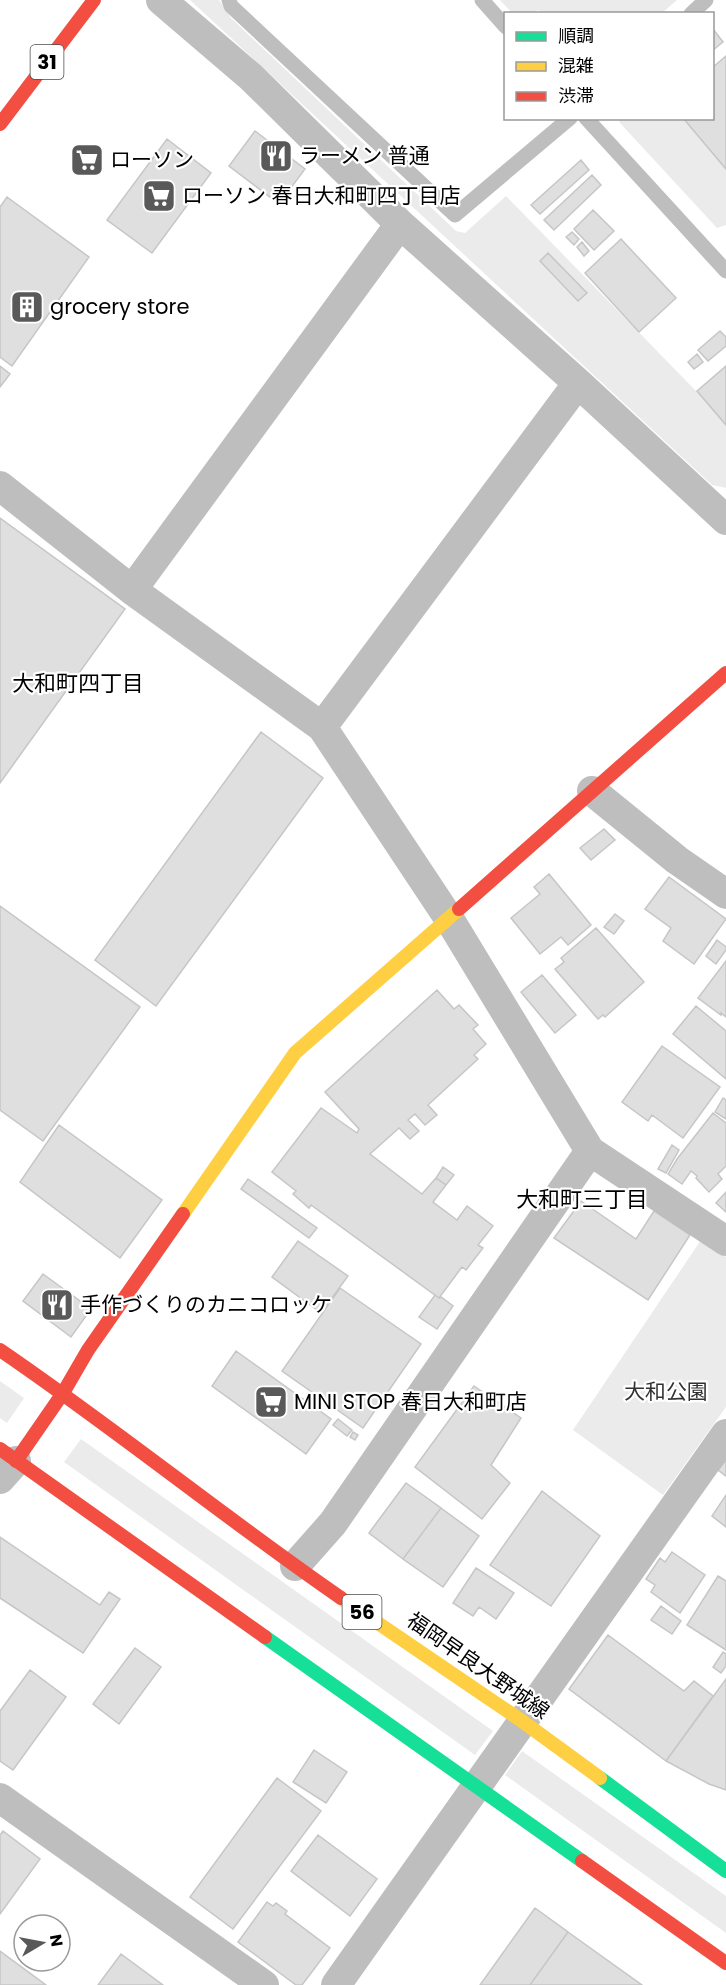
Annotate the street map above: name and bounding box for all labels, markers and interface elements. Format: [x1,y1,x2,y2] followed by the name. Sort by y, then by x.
[504,12,714,120] legend
[558,23,594,48] text: 順調
[30,45,63,79] road number: 31
[558,53,594,78] text: 混雑
[558,83,594,108] text: 渋滞
[258,138,294,174] restaurant icon: ラーメン 普通
[299,141,430,170] place label: ラーメン 普通
[69,142,105,178] supermarket icon: ローソン
[110,145,194,174] place label: ローソン
[141,178,177,214] supermarket icon: ローソン 春日大和町四丁目店
[182,181,461,210] place label: ローソン 春日大和町四丁目店
[9,289,45,325] building icon: grocery store
[50,292,189,321] place label: grocery store
[12,668,144,699] district label: 大和町四丁目
[516,1184,648,1215] district label: 大和町三丁目
[39,1287,75,1323] restaurant icon: 手作づくりのカニコロッケ
[80,1290,332,1319] place label: 手作づくりのカニコロッケ
[624,1377,708,1406] park label: 大和公園
[253,1384,289,1420] supermarket icon: MINI STOP 春日大和町店
[294,1387,527,1416] place label: MINI STOP 春日大和町店
[342,1595,382,1629] road number: 56
[401,1606,555,1726] street label: 福岡早良大野城線
[12,1913,72,1973] north arrow
[44,1933,69,1948] text: N

